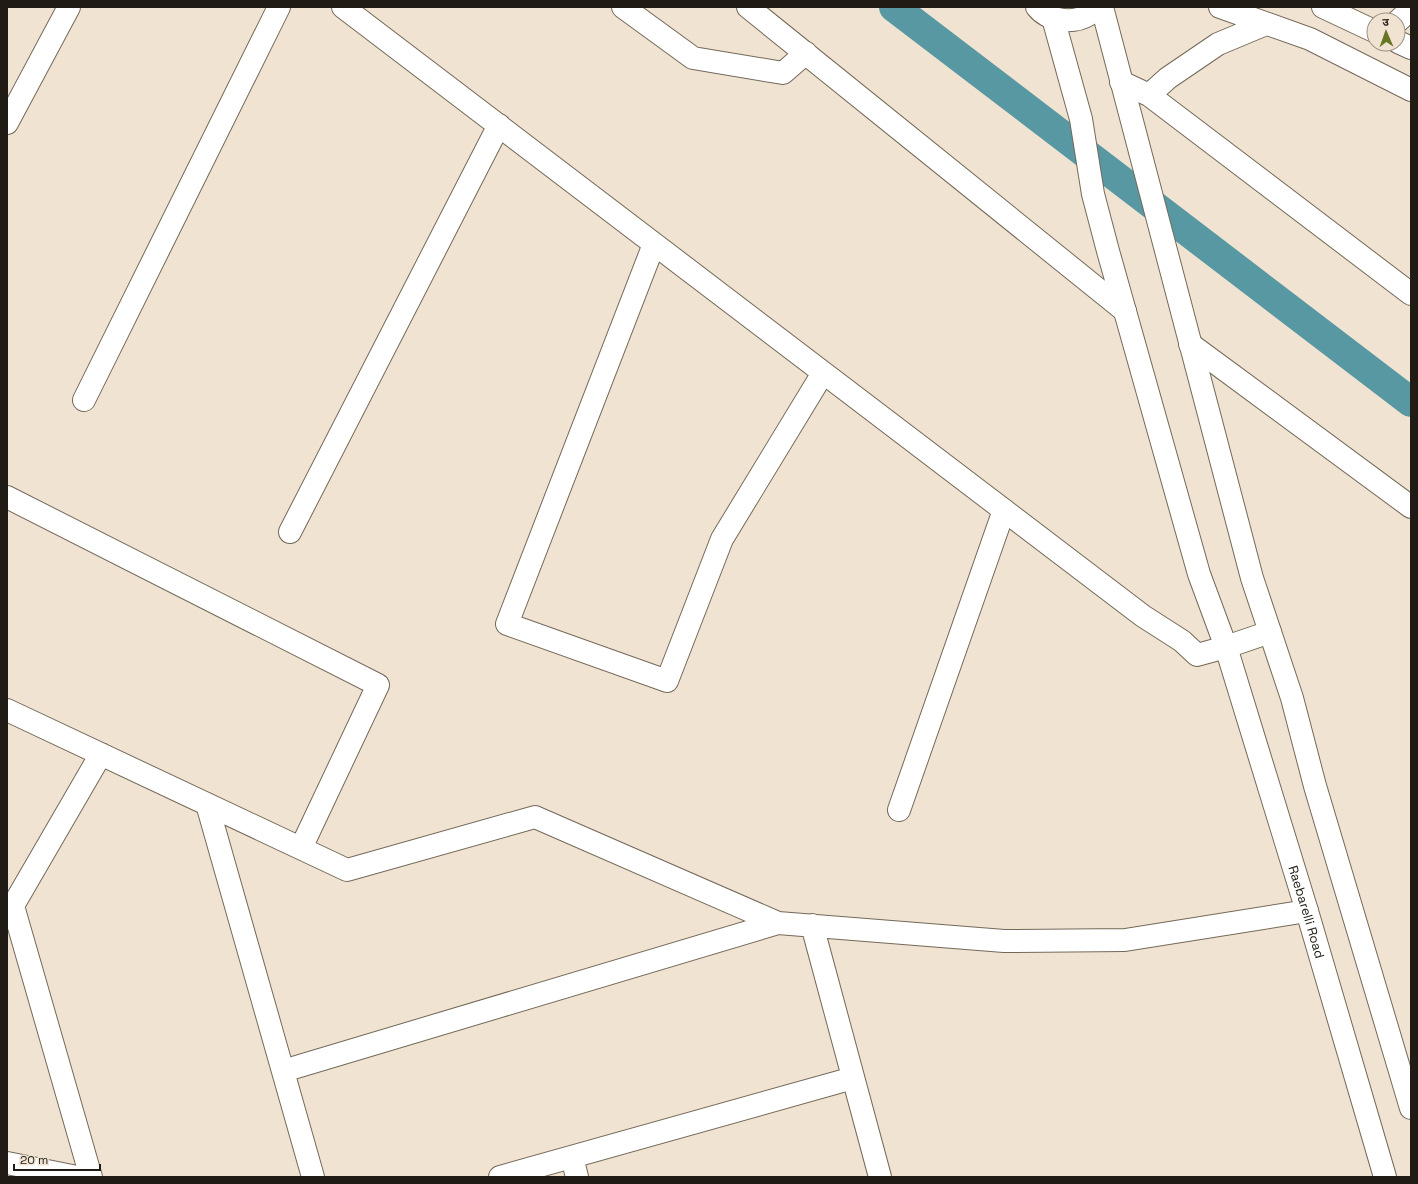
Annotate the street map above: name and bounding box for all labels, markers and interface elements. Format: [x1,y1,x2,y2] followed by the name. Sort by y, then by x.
[1366,12,1406,52] north arrow
[1382,15,1390,29] text: उ
[1284,863,1328,960] street label: Raebarelli Road
[14,1146,100,1172] scale bar
[20,1152,48,1168] text: 20 m

